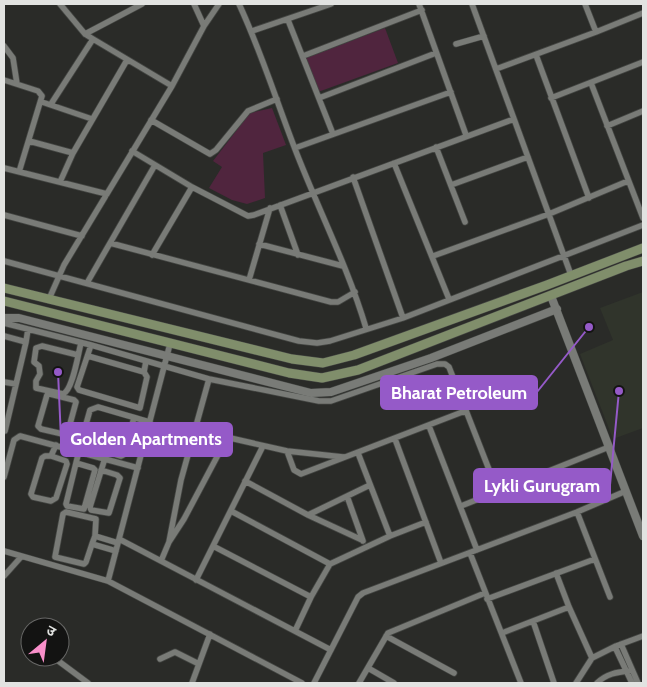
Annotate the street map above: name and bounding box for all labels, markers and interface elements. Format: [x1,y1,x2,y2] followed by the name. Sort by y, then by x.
[381,376,537,409] callout: Bharat Petroleum
[391,382,527,404] text: Bharat Petroleum
[61,423,232,456] callout: Golden Apartments
[70,428,222,450] text: Golden Apartments
[474,469,610,502] callout: Lykli Gurugram
[484,475,600,497] text: Lykli Gurugram
[20,617,70,667] north arrow
[43,621,60,641] text: उ

